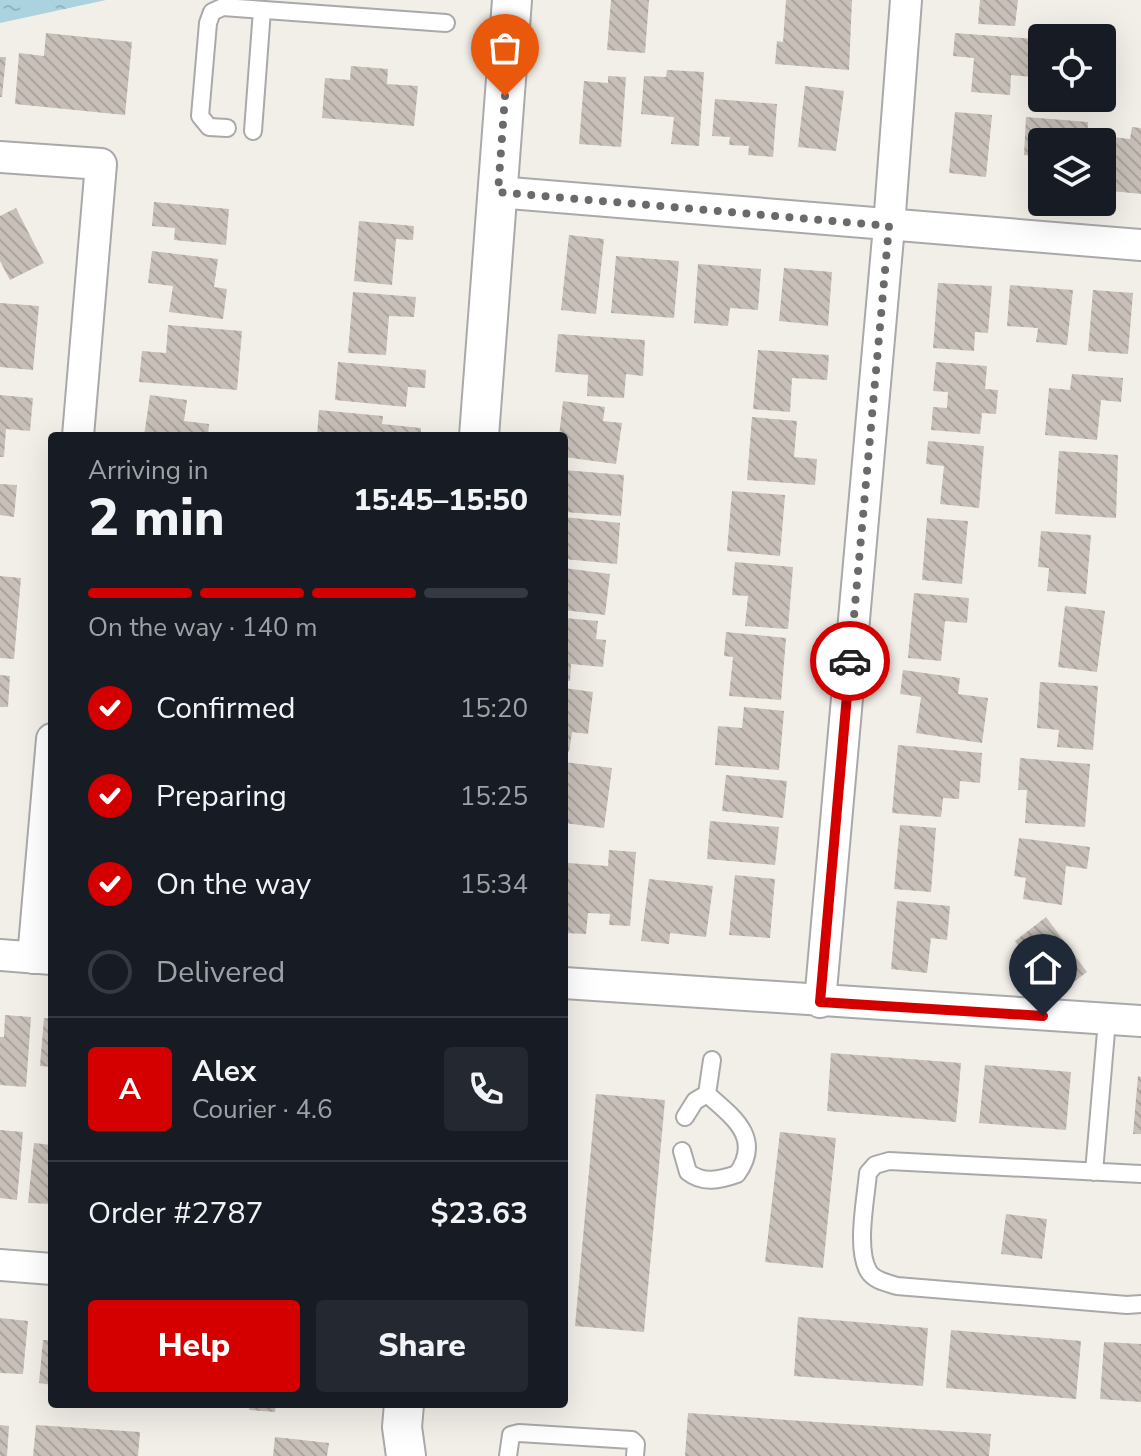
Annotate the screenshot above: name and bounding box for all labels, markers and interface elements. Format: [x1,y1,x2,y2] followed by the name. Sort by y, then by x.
[471,14.0,539,96] pin
[1028,24,1116,216] map controls
[1028,24,1116,112] button: locate
[483,26,527,70] icon: bag
[1028,128,1116,216] button: layers
[88,453,209,488] text: Arriving in
[353,480,528,521] text: 15:45–15:50
[88,482,225,553] text: 2 min
[88,610,317,645] text: On the way · 140 m
[810,621,890,701] courier
[828,639,872,683] icon: car
[88,686,132,730] icon: check
[156,688,296,729] text: Confirmed
[460,691,528,726] text: 15:20
[88,774,132,818] icon: check
[156,776,287,817] text: Preparing
[460,779,528,814] text: 15:25
[88,862,132,906] icon: check
[156,864,311,905] text: On the way
[460,867,528,902] text: 15:34
[1009,934,1077,1016] pin
[1021,946,1065,990] icon: home
[156,952,285,993] text: Delivered
[444,1047,528,1131] button: phone
[192,1051,256,1092] text: Alex
[119,1069,141,1110] text: A
[192,1092,333,1127] text: Courier · 4.6
[88,1193,263,1234] text: Order #2787
[431,1193,528,1234] text: $23.63
[88,1300,300,1392] button: Help
[316,1300,528,1392] button: Share

